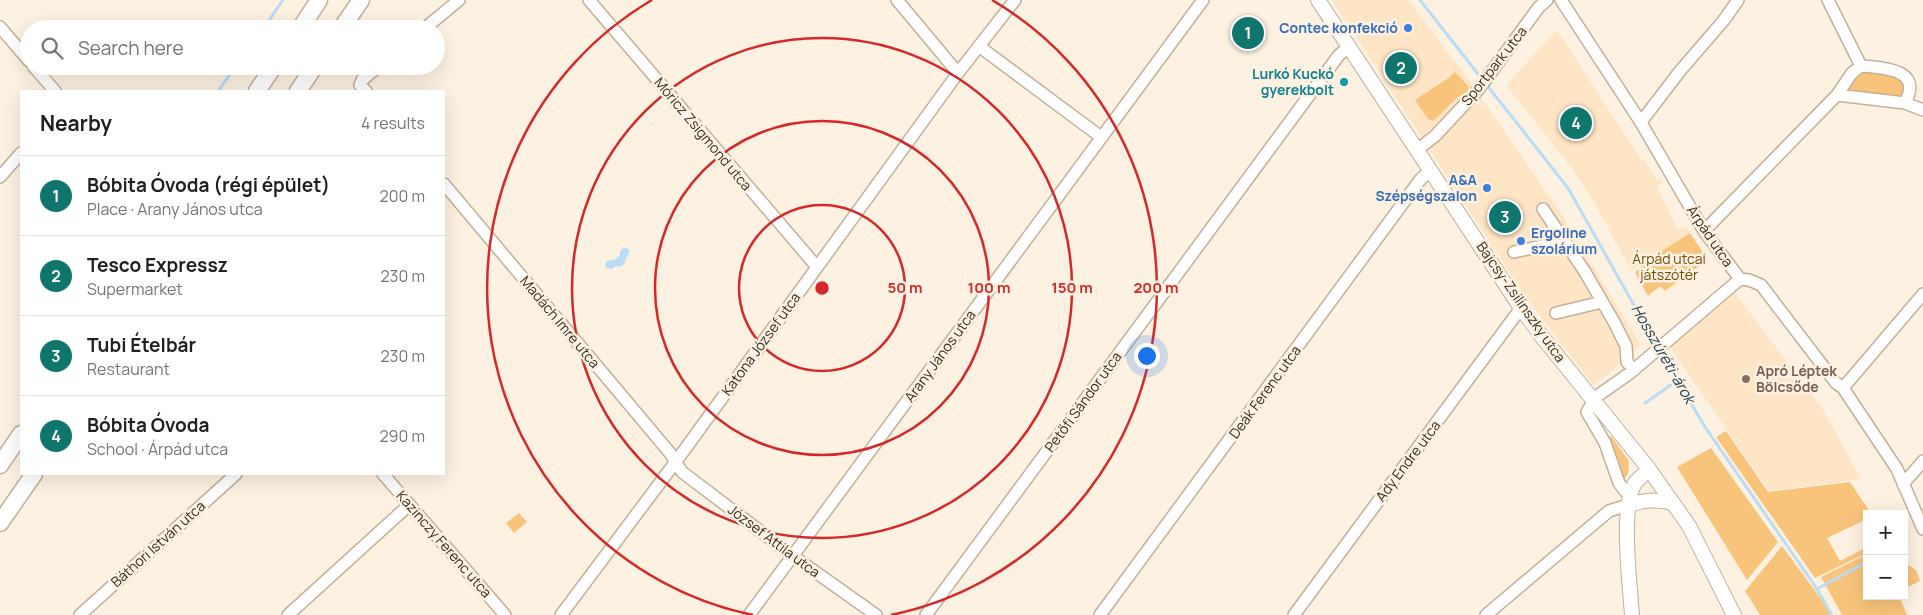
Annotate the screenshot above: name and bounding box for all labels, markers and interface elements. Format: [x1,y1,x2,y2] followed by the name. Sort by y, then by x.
[1232,14,1264,52] pin: 1
[1279,18,1398,37] place label: Contec konfekció
[20,20,445,75] search box
[1402,22,1414,34] marker: Contec konfekció
[1457,22,1531,109] street label: Sportpark utca
[38,34,66,62] icon: search
[78,35,184,61] text: Search here
[1385,49,1417,87] pin: 2
[1252,64,1334,99] place label: Lurkó Kuckó gyerekbolt
[650,73,756,194] street label: Móricz Zsigmond utca
[1338,76,1350,88] marker: Lurkó Kuckó gyerekbolt
[1560,104,1592,142] pin: 4
[40,109,112,137] text: Nearby
[361,112,425,134] text: 4 results
[1375,170,1478,205] place label: A&A Szépségszalon
[87,172,330,198] text: Bóbita Óvoda (régi épület)
[1481,182,1493,194] marker: A&A Szépségszalon
[52,185,60,207] text: 1
[380,185,425,207] text: 200 m
[87,198,263,220] text: Place · Arany János utca
[1489,198,1521,236] pin: 3
[1683,201,1738,270] street label: Árpád utca
[1531,223,1597,258] place label: Ergoline szolárium
[1515,235,1527,247] marker: Ergoline szolárium
[1473,238,1570,366] street label: Bajcsy-Zsilinszky utca
[1632,249,1706,284] park label: Árpád utcai játszótér
[87,252,228,278] text: Tesco Expressz
[51,265,61,287] text: 2
[381,265,425,287] text: 230 m
[516,272,605,372] street label: Madách Imre utca
[887,277,923,298] text: 50 m
[968,277,1010,298] text: 100 m
[1051,277,1093,298] text: 150 m
[1133,277,1179,298] text: 200 m
[87,278,183,300] text: Supermarket
[813,279,831,297] centre of rings
[717,288,804,399] street label: Katona József utca
[1626,300,1702,410] water label: Hosszúréti-árok
[900,306,980,406] street label: Arany János utca
[87,332,196,358] text: Tubi Ételbár
[1224,341,1305,442] street label: Deák Ferenc utca
[1134,343,1160,369] your location
[51,345,61,367] text: 3
[381,345,425,367] text: 230 m
[1040,348,1125,456] street label: Petőfi Sándor utca
[87,358,170,380] text: Restaurant
[1756,361,1837,396] place label: Apró Léptek Bölcsőde
[1740,373,1752,385] marker: Apró Léptek Bölcsőde
[87,412,210,438] text: Bóbita Óvoda
[1371,416,1444,505] street label: Ady Endre utca
[51,425,61,447] text: 4
[379,425,425,447] text: 290 m
[87,438,228,460] text: School · Árpád utca
[393,486,496,601] street label: Kazinczy Ferenc utca
[106,496,209,591] street label: Báthori István utca
[724,500,824,581] street label: József Attila utca
[1863,510,1908,600] map controls
[1863,510,1908,555] button: +
[1863,555,1908,600] button: −

